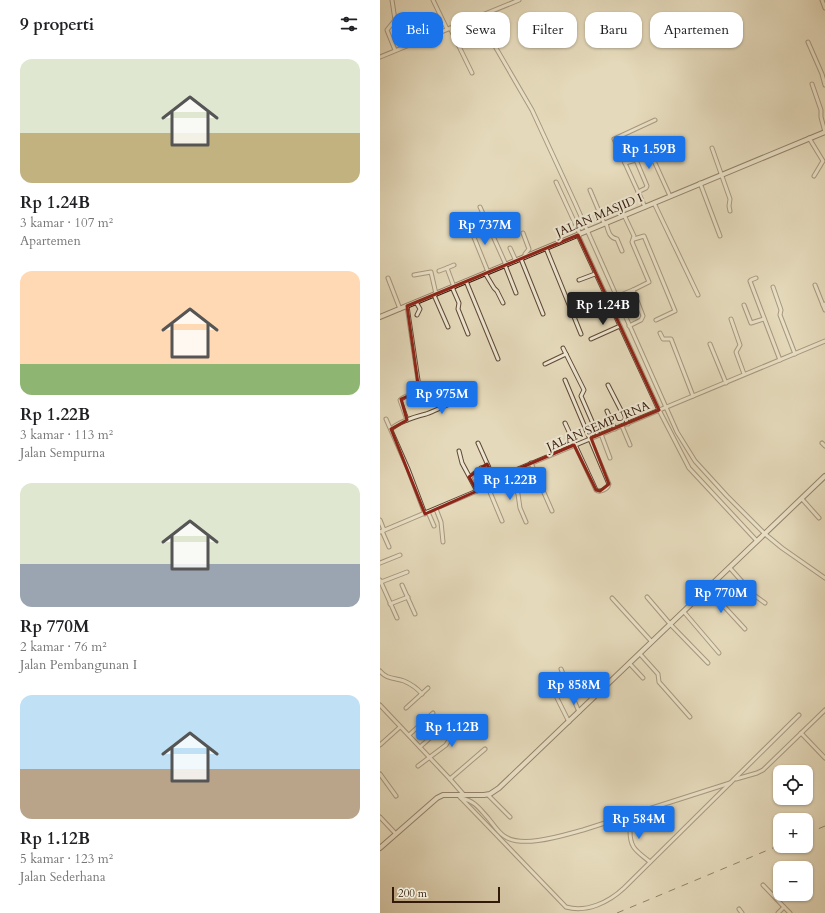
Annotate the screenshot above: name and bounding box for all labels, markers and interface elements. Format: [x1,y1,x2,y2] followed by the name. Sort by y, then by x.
[392,12,443,48] chip: Beli
[451,12,510,48] chip: Sewa
[518,12,577,48] chip: Filter
[585,12,642,48] chip: Baru
[650,12,743,48] chip: Apartemen
[20,13,94,36] text: 9 properti
[338,13,360,35] icon: filters
[154,85,226,157] icon: home
[608,136,690,170] pin: Rp 1.59B
[622,140,676,158] text: Rp 1.59B
[551,189,645,241] street label: JALAN MASJID I
[20,191,90,214] text: Rp 1.24B
[448,212,522,246] pin: Rp 737M
[20,214,113,232] text: 3 kamar · 107 m²
[458,216,512,234] text: Rp 737M
[20,232,81,250] text: Apartemen
[562,292,644,326] pin: Rp 1.24B
[576,296,630,314] text: Rp 1.24B
[154,297,226,369] icon: home
[405,381,479,415] pin: Rp 975M
[415,385,469,403] text: Rp 975M
[542,397,652,456] street label: JALAN SEMPURNA
[20,403,90,426] text: Rp 1.22B
[20,426,113,444] text: 3 kamar · 113 m²
[20,444,105,462] text: Jalan Sempurna
[469,467,551,501] pin: Rp 1.22B
[483,471,537,489] text: Rp 1.22B
[154,509,226,581] icon: home
[684,580,758,614] pin: Rp 770M
[694,584,748,602] text: Rp 770M
[20,615,89,638] text: Rp 770M
[20,638,107,656] text: 2 kamar · 76 m²
[20,656,137,674] text: Jalan Pembangunan I
[537,672,611,706] pin: Rp 858M
[547,676,601,694] text: Rp 858M
[411,714,493,748] pin: Rp 1.12B
[425,718,479,736] text: Rp 1.12B
[154,721,226,793] icon: home
[773,765,813,901] map controls
[773,765,813,805] button: locate
[602,806,676,840] pin: Rp 584M
[612,810,666,828] text: Rp 584M
[773,813,813,853] button: +
[20,827,90,850] text: Rp 1.12B
[20,850,113,868] text: 5 kamar · 123 m²
[773,861,813,901] button: −
[20,868,106,886] text: Jalan Sederhana
[392,885,500,904] scale bar
[398,886,427,901] text: 200 m

